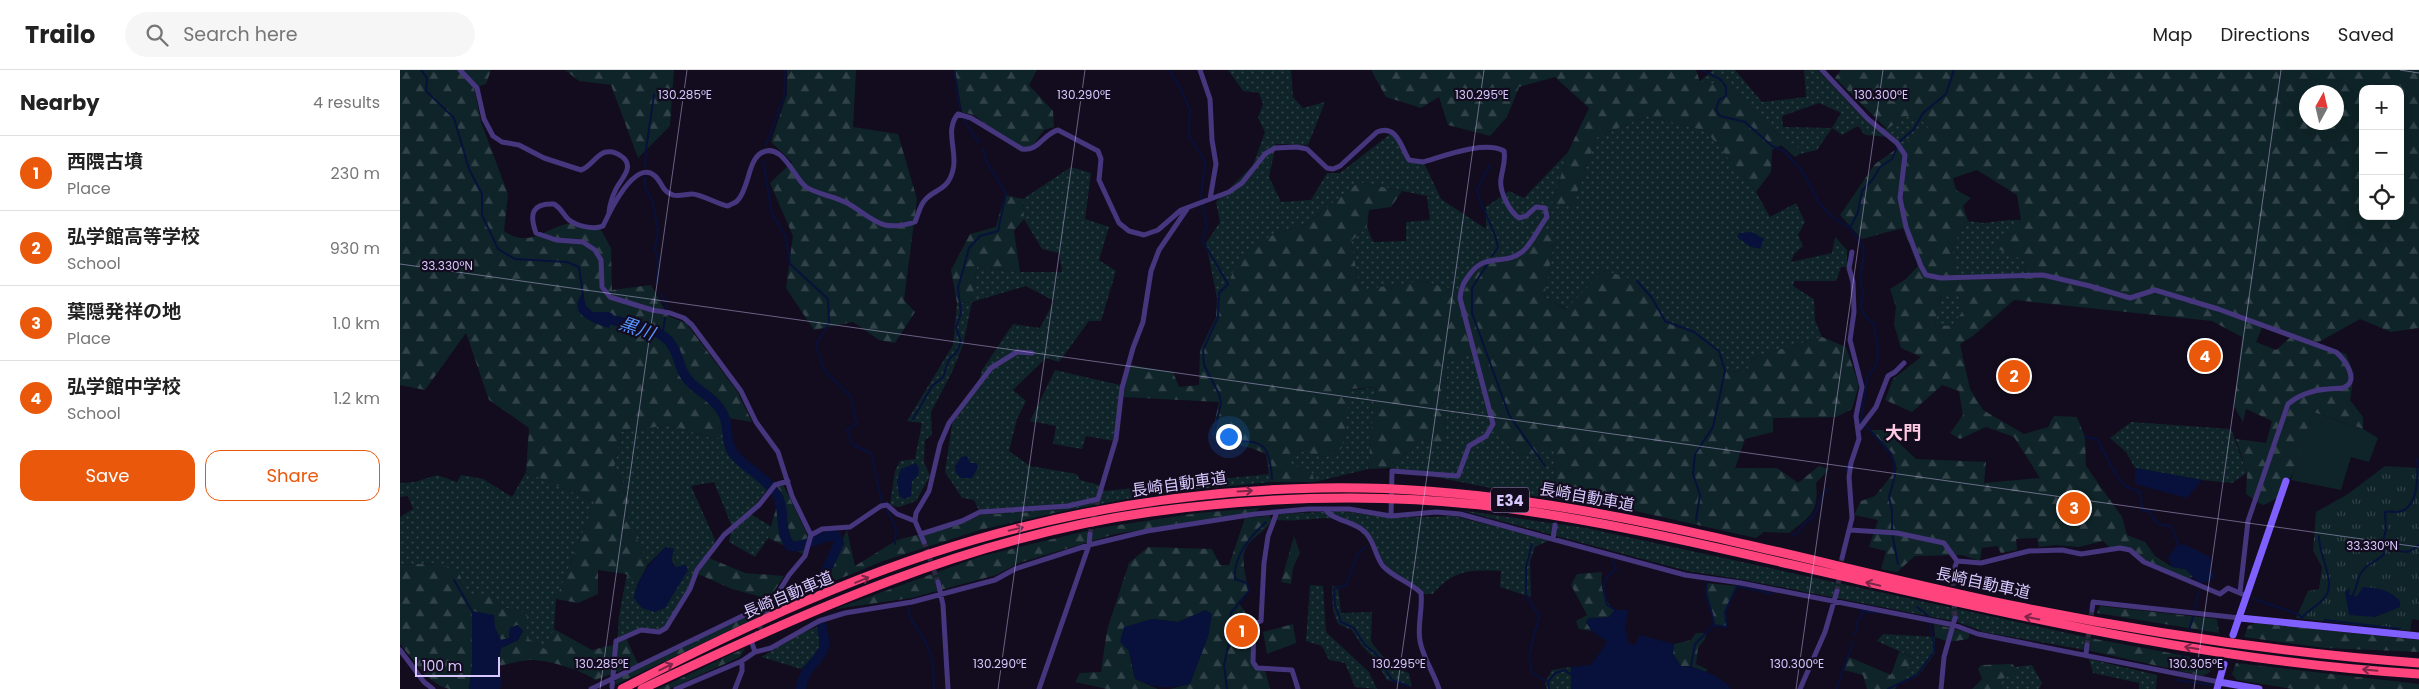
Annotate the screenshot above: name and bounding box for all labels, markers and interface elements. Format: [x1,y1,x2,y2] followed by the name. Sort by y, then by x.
[125,12,475,57] search box
[25,18,95,51] text: Trailo
[143,21,171,49] icon: search
[183,21,298,48] text: Search here
[2153,22,2192,47] text: Map
[2220,22,2310,47] text: Directions
[2338,22,2394,47] text: Saved
[2299,85,2344,130] north arrow
[2359,85,2404,220] map controls
[2359,85,2404,130] button: +
[658,86,712,103] text: 130.285°E
[1057,86,1111,103] text: 130.290°E
[1455,86,1509,103] text: 130.295°E
[1854,86,1908,103] text: 130.300°E
[20,88,100,117] text: Nearby
[313,91,380,114] text: 4 results
[2359,130,2404,175] button: −
[67,148,143,175] text: 西隈古墳
[33,162,39,185] text: 1
[331,162,380,185] text: 230 m
[2359,175,2404,220] button: locate
[67,177,111,200] text: Place
[67,223,200,250] text: 弘学館高等学校
[31,237,41,260] text: 2
[330,237,380,260] text: 930 m
[67,252,121,275] text: School
[421,257,473,274] text: 33.330°N
[67,298,181,325] text: 葉隠発祥の地
[616,310,660,346] water label: 黒川
[31,312,41,335] text: 3
[332,312,380,335] text: 1.0 km
[67,327,111,350] text: Place
[2189,337,2221,375] pin: 4
[1998,357,2030,395] pin: 2
[67,373,181,400] text: 弘学館中学校
[31,387,41,410] text: 4
[333,387,380,410] text: 1.2 km
[67,402,121,425] text: School
[1885,420,1921,445] district label: 大門
[1216,424,1242,450] your location
[20,450,195,501] button: Save
[205,450,380,501] button: Share
[1130,466,1228,502] street label: 長崎自動車道
[1538,477,1636,517] street label: 長崎自動車道
[1237,487,1253,496] one-way arrow
[1491,488,1529,512] road number: E34
[2058,489,2090,527] pin: 3
[1008,524,1024,533] one-way arrow
[2346,537,2398,554] text: 33.330°N
[1934,562,2032,604] street label: 長崎自動車道
[739,566,837,624] street label: 長崎自動車道
[854,575,869,584] one-way arrow
[1866,579,1882,588] one-way arrow
[1226,612,1258,650] pin: 1
[2025,613,2041,622] one-way arrow
[2184,642,2200,652] one-way arrow
[415,654,500,677] scale bar
[575,655,629,672] text: 130.285°E
[973,655,1027,672] text: 130.290°E
[1372,655,1426,672] text: 130.295°E
[1770,655,1824,672] text: 130.300°E
[2169,655,2223,672] text: 130.305°E
[422,656,462,676] text: 100 m
[658,662,673,672] one-way arrow
[2363,665,2379,675] one-way arrow

